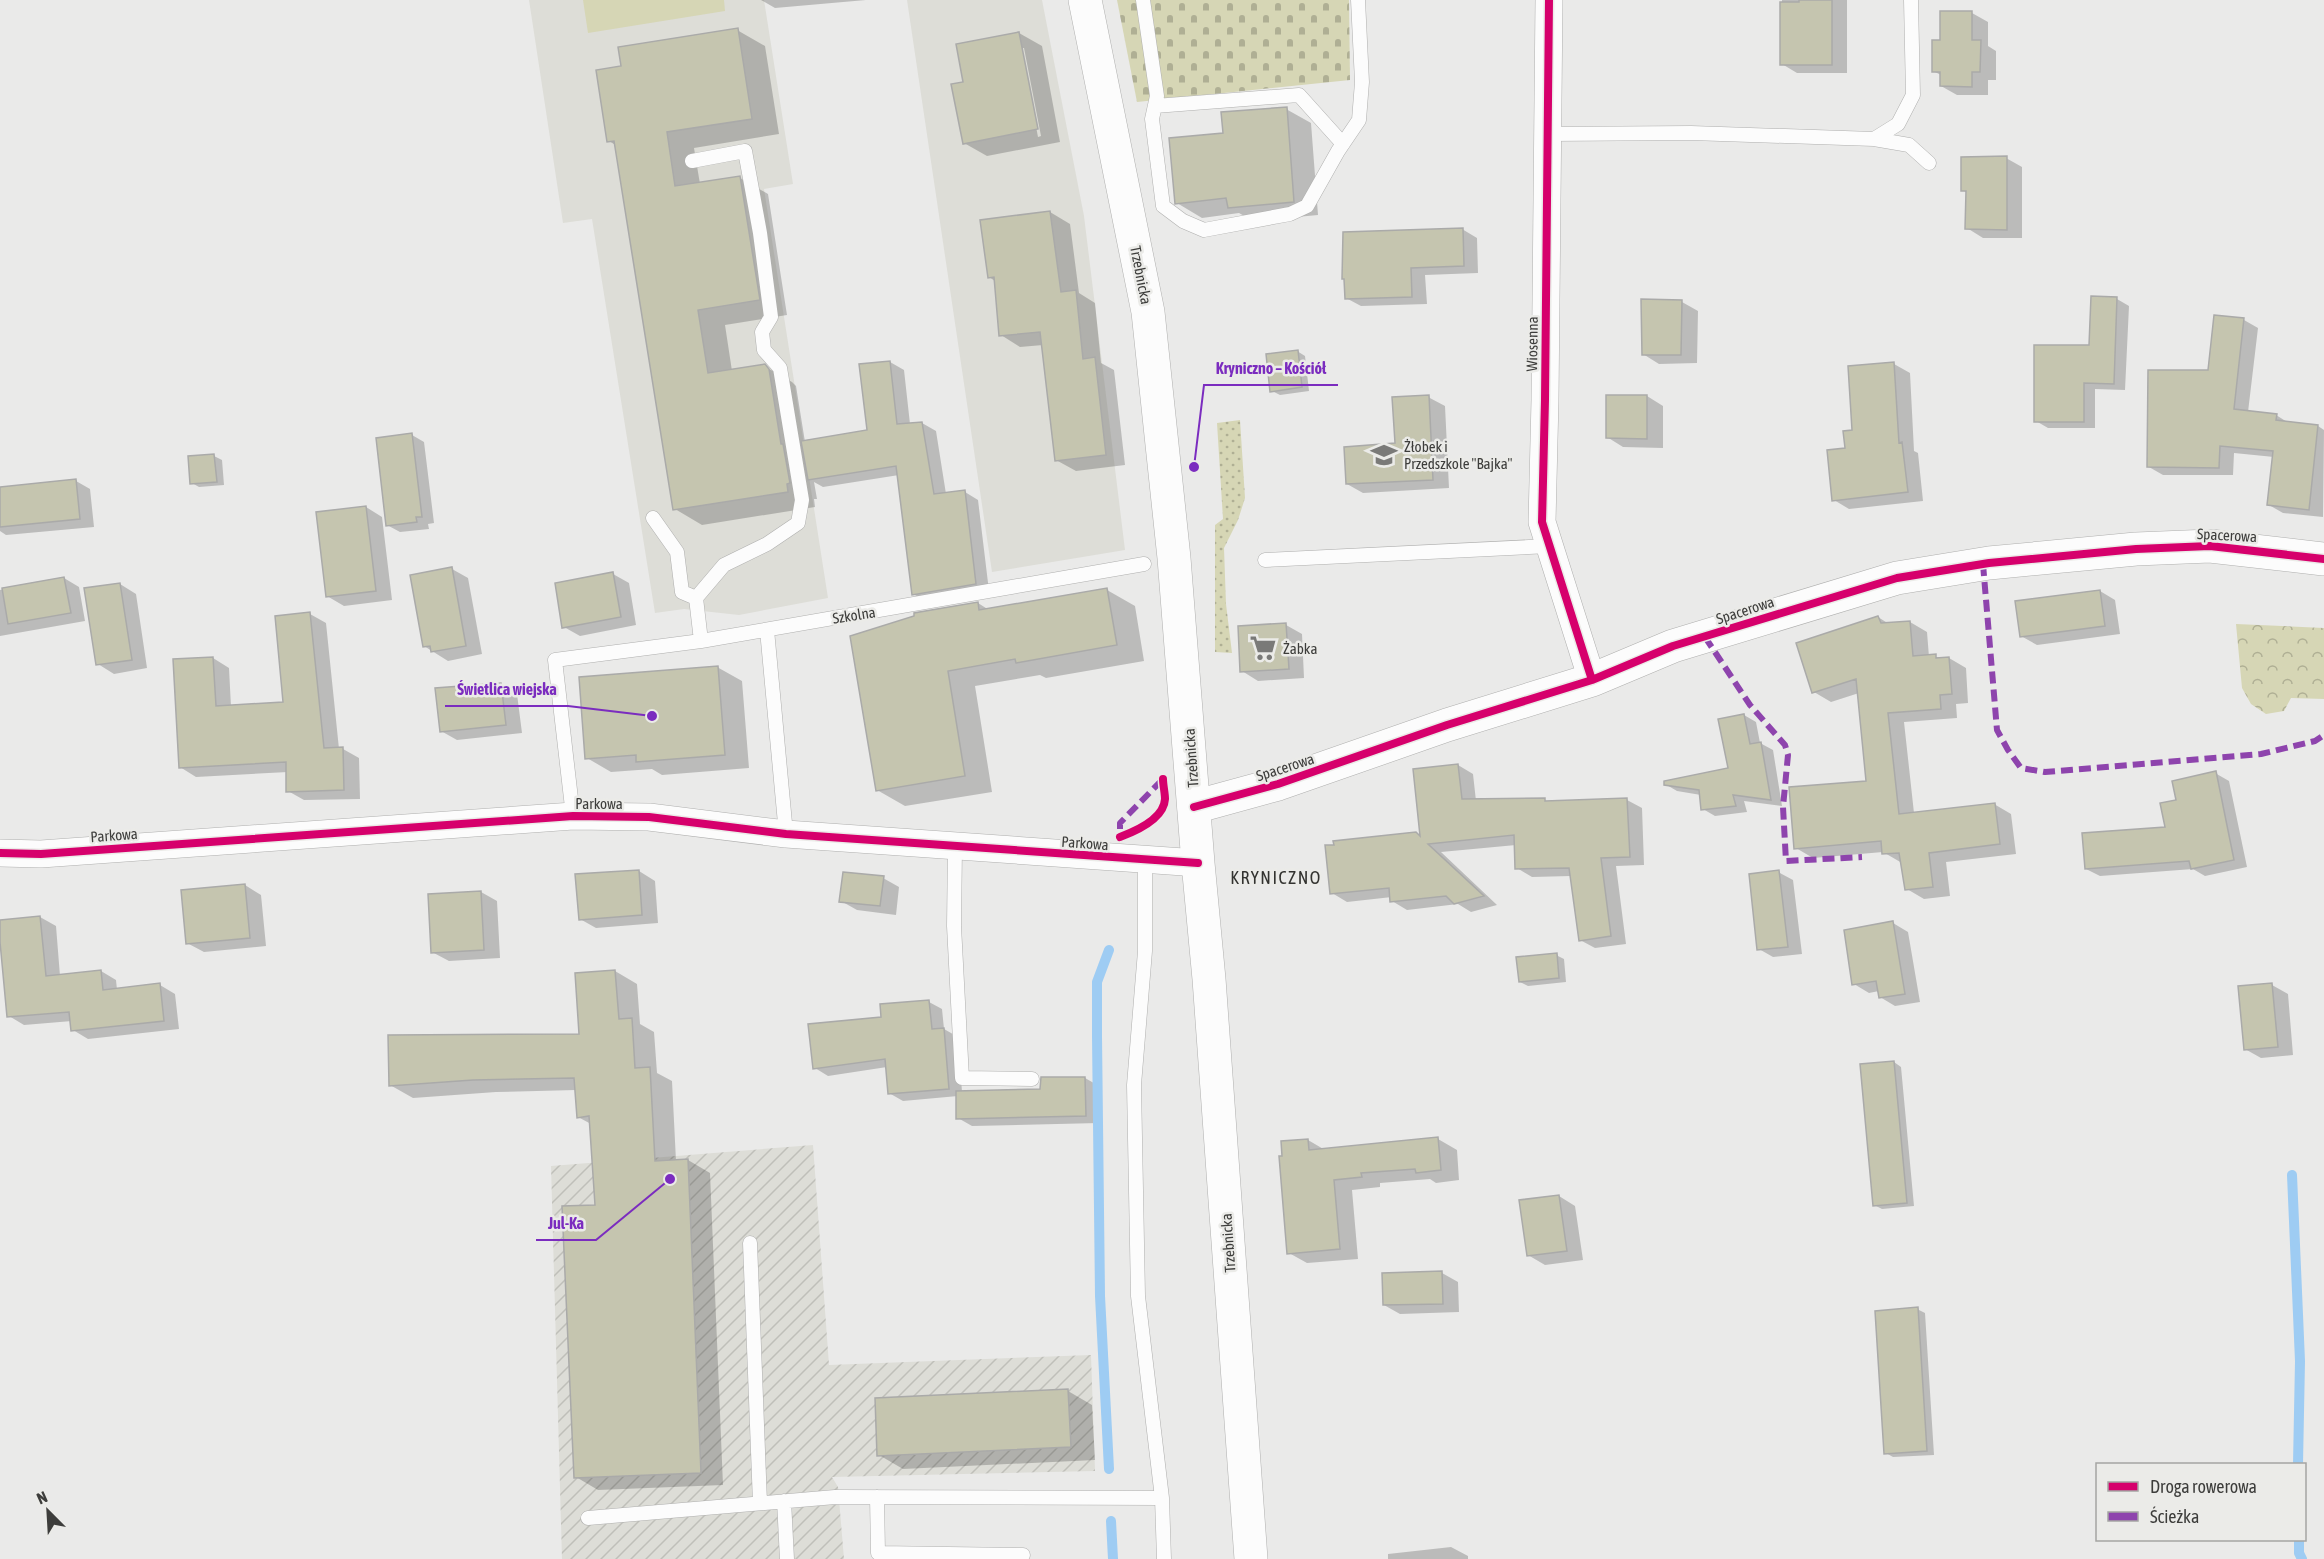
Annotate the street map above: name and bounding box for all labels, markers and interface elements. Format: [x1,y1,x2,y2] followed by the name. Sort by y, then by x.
[1127,244,1155,306] street label: Trzebnicka
[1523,316,1541,372] street label: Wiosenna
[1204,351,1338,385] callout: Kryniczno – Kościół
[1216,359,1327,377] text: Kryniczno – Kościół
[1404,438,1513,472] place label: Żłobek i Przedszkole "Bajka"
[1369,440,1399,470] school or university icon: Żłobek i Przedszkole "Bajka"
[2197,525,2257,545] street label: Spacerowa
[1714,593,1776,627] street label: Spacerowa
[831,603,877,627] street label: Szkolna
[1248,633,1278,663] supermarket icon: Żabka
[1283,640,1317,657] place label: Żabka
[445,672,568,706] callout: Świetlica wiejska
[457,680,557,698] text: Świetlica wiejska
[1180,728,1202,788] street label: Trzebnicka
[1254,750,1316,784] street label: Spacerowa
[575,795,623,812] street label: Parkowa
[90,825,138,845] street label: Parkowa
[1061,833,1109,853] street label: Parkowa
[1230,867,1322,888] district label: KRYNICZNO
[536,1206,596,1240] callout: Jul-Ka
[1217,1213,1239,1273] street label: Trzebnicka
[547,1214,584,1232] text: Jul-Ka
[2096,1463,2306,1541] legend
[2150,1476,2257,1497] text: Droga rowerowa
[18,1481,78,1541] north arrow
[34,1487,50,1507] text: N
[2150,1506,2199,1527] text: Ścieżka

